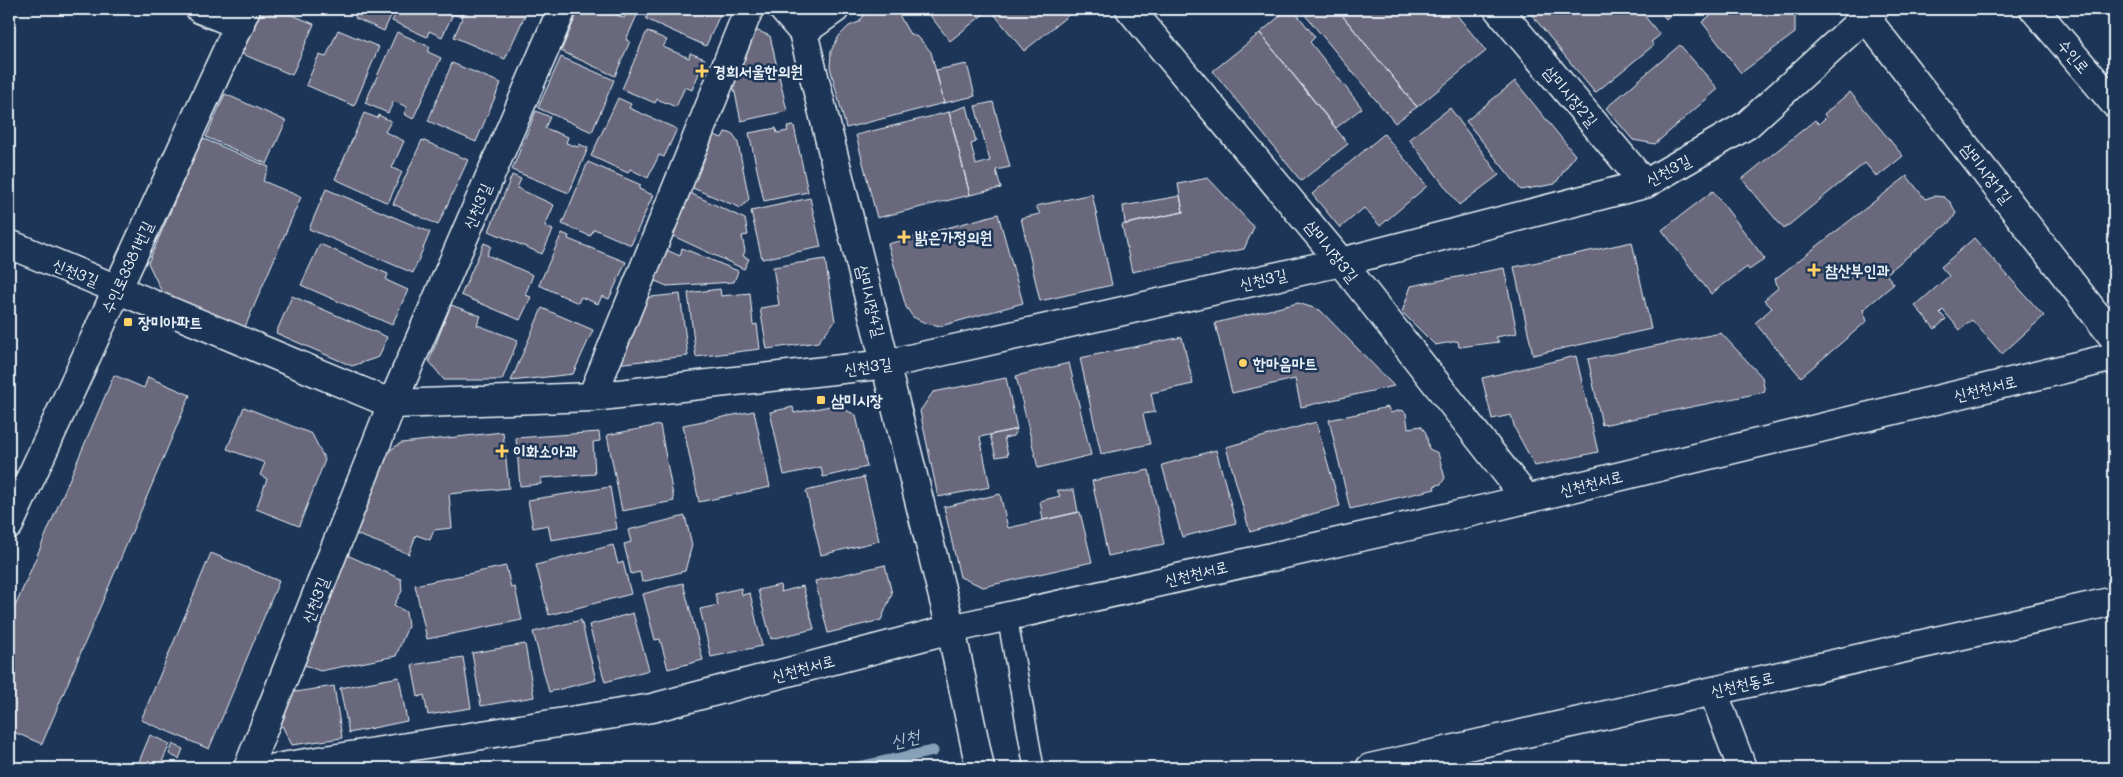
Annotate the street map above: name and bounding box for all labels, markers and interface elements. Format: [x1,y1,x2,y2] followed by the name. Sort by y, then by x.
[2054,34,2095,77] street label: 수인로
[713,60,803,81] place label: 경희서울한의원
[1540,61,1603,131] street label: 삼미시장2길
[695,64,709,78] marker: 경희서울한의원
[1957,138,2018,207] street label: 삼미시장1길
[1642,149,1694,190] street label: 신천3길
[457,180,496,232] street label: 신천3길
[1301,215,1364,286] street label: 삼미시장3길
[96,217,157,317] street label: 수인로3381번길
[915,226,992,247] place label: 밝은가정의원
[897,230,911,244] marker: 밝은가정의원
[50,253,102,290] street label: 신천3길
[1825,259,1890,280] place label: 참산부인과
[852,263,891,339] street label: 삼미시장4길
[1237,263,1289,294] street label: 신천3길
[1807,263,1821,277] marker: 참산부인과
[138,311,203,332] place label: 장미아파트
[122,316,134,328] marker: 장미아파트
[843,352,893,379] street label: 신천3길
[1252,352,1318,373] place label: 한마음마트
[1237,357,1249,369] marker: 한마음마트
[1951,370,2019,405] street label: 신천천서로
[831,389,883,410] place label: 삼미시장
[815,394,827,406] marker: 삼미시장
[513,440,578,461] place label: 이화소아과
[495,444,509,458] marker: 이화소아과
[1557,465,1625,500] street label: 신천천서로
[1162,555,1230,590] street label: 신천천서로
[296,574,333,626] street label: 신천3길
[769,649,837,686] street label: 신천천서로
[1708,666,1776,701] street label: 신천천동로
[888,723,923,753] water label: 신천

